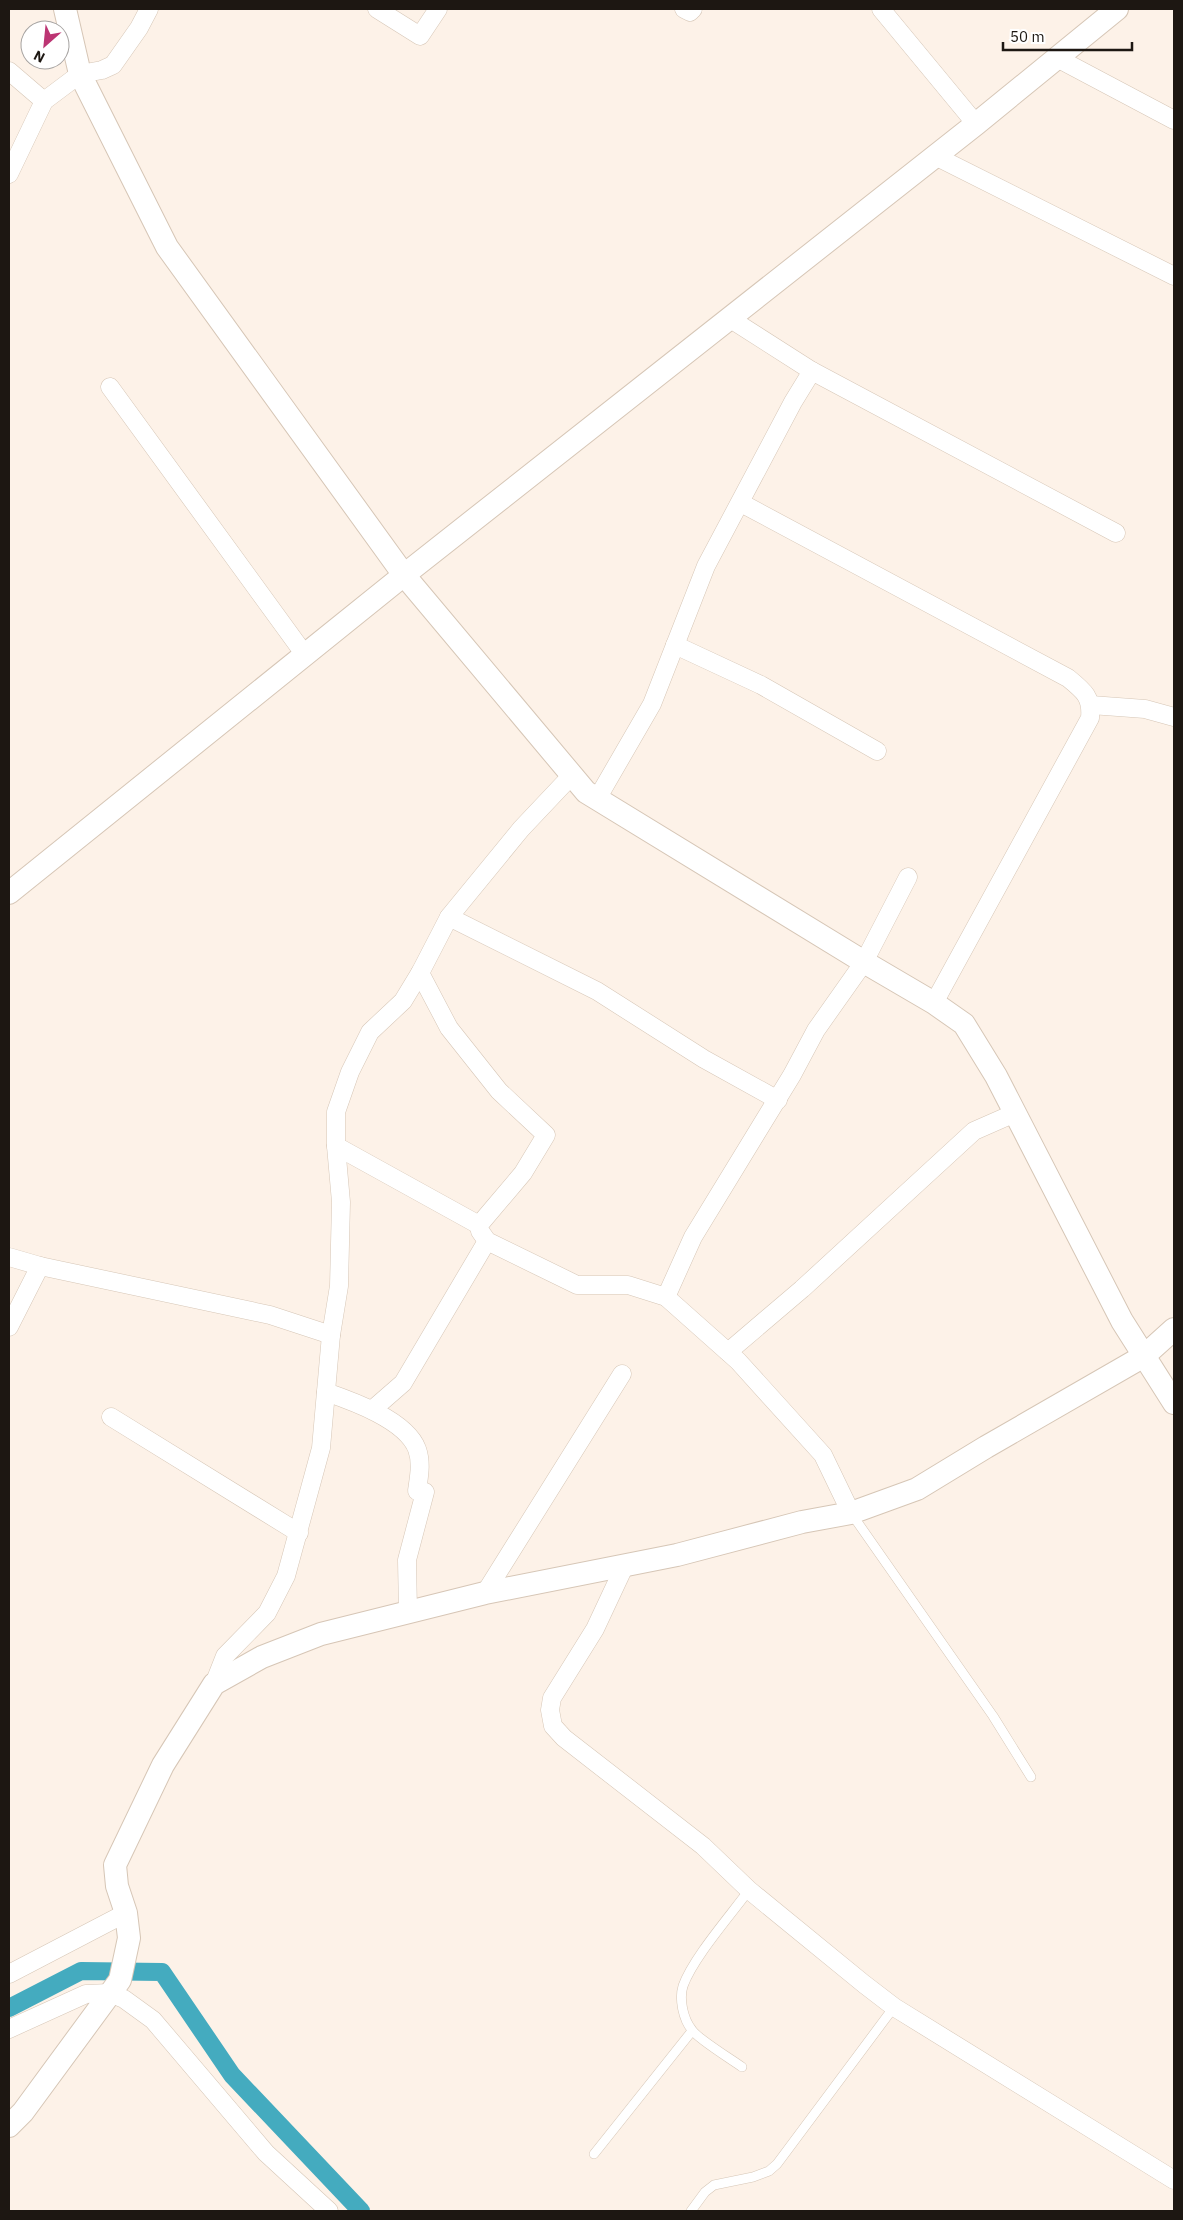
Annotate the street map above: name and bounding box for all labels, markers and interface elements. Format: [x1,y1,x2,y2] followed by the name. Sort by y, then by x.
[20,20,70,70] north arrow
[1003,20,1132,52] scale bar
[1010,27,1045,46] text: 50 m
[30,46,48,67] text: N

